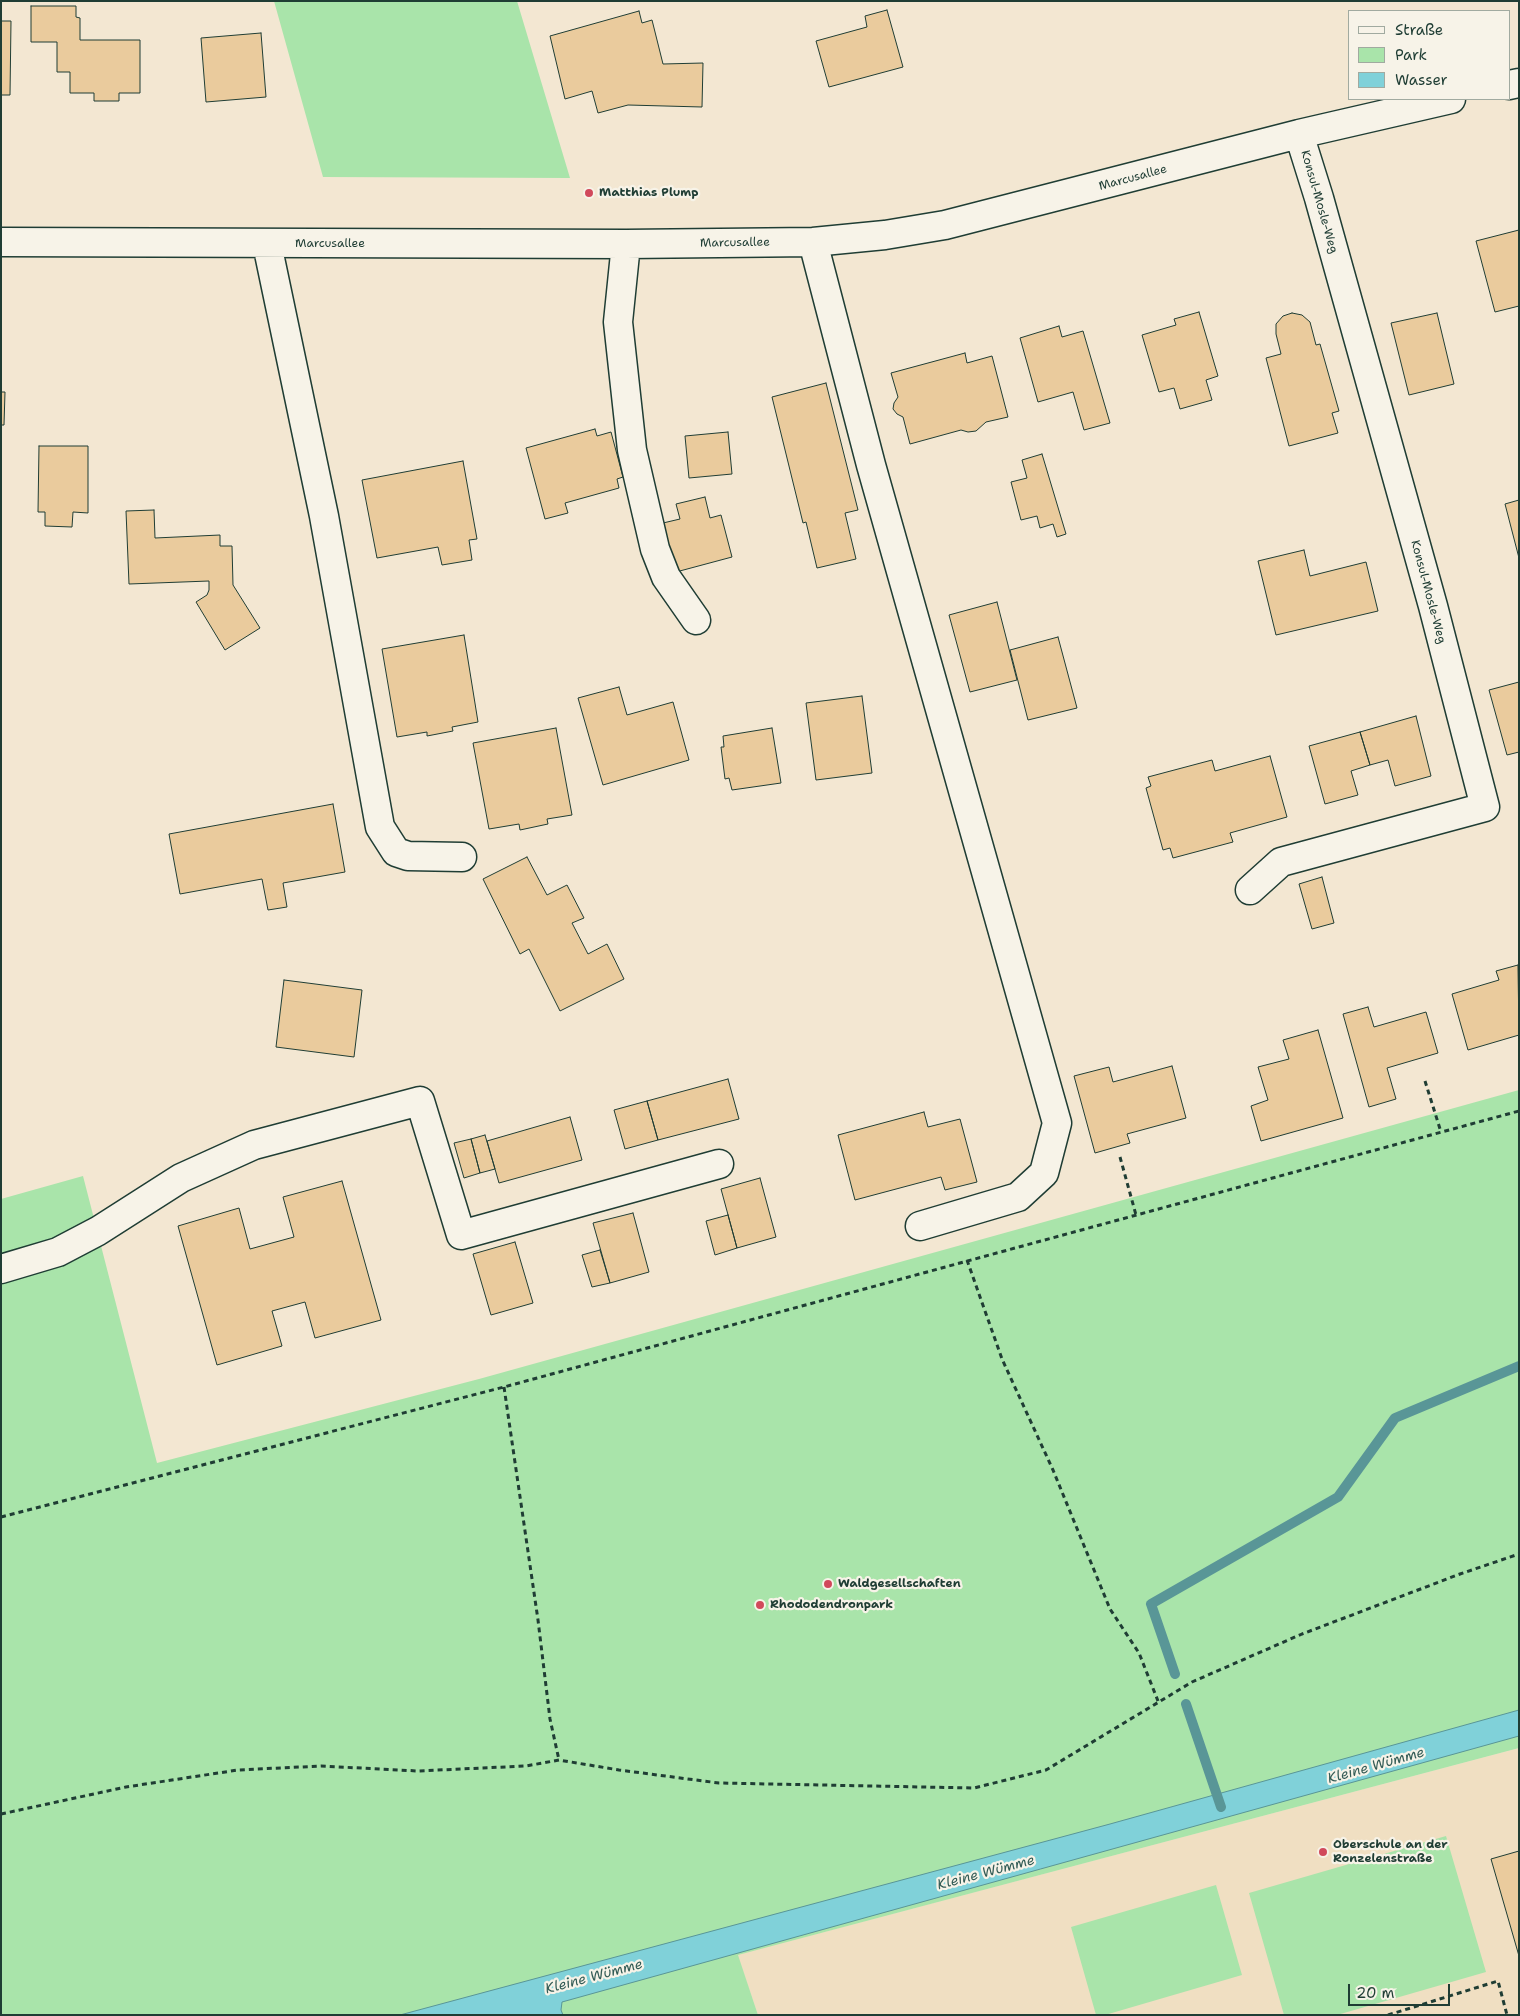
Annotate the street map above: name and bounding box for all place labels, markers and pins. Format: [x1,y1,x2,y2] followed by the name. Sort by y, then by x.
[599,186,698,200] place label: Matthias Plump
[583,187,595,199] marker: Matthias Plump
[838,1577,961,1591] place label: Waldgesellschaften
[822,1578,834,1590] marker: Waldgesellschaften
[770,1598,893,1612] place label: Rhododendronpark
[754,1599,766,1611] marker: Rhododendronpark
[1333,1838,1448,1866] place label: Oberschule an der Ronzelenstraße
[1317,1846,1329,1858] marker: Oberschule an der Ronzelenstraße

